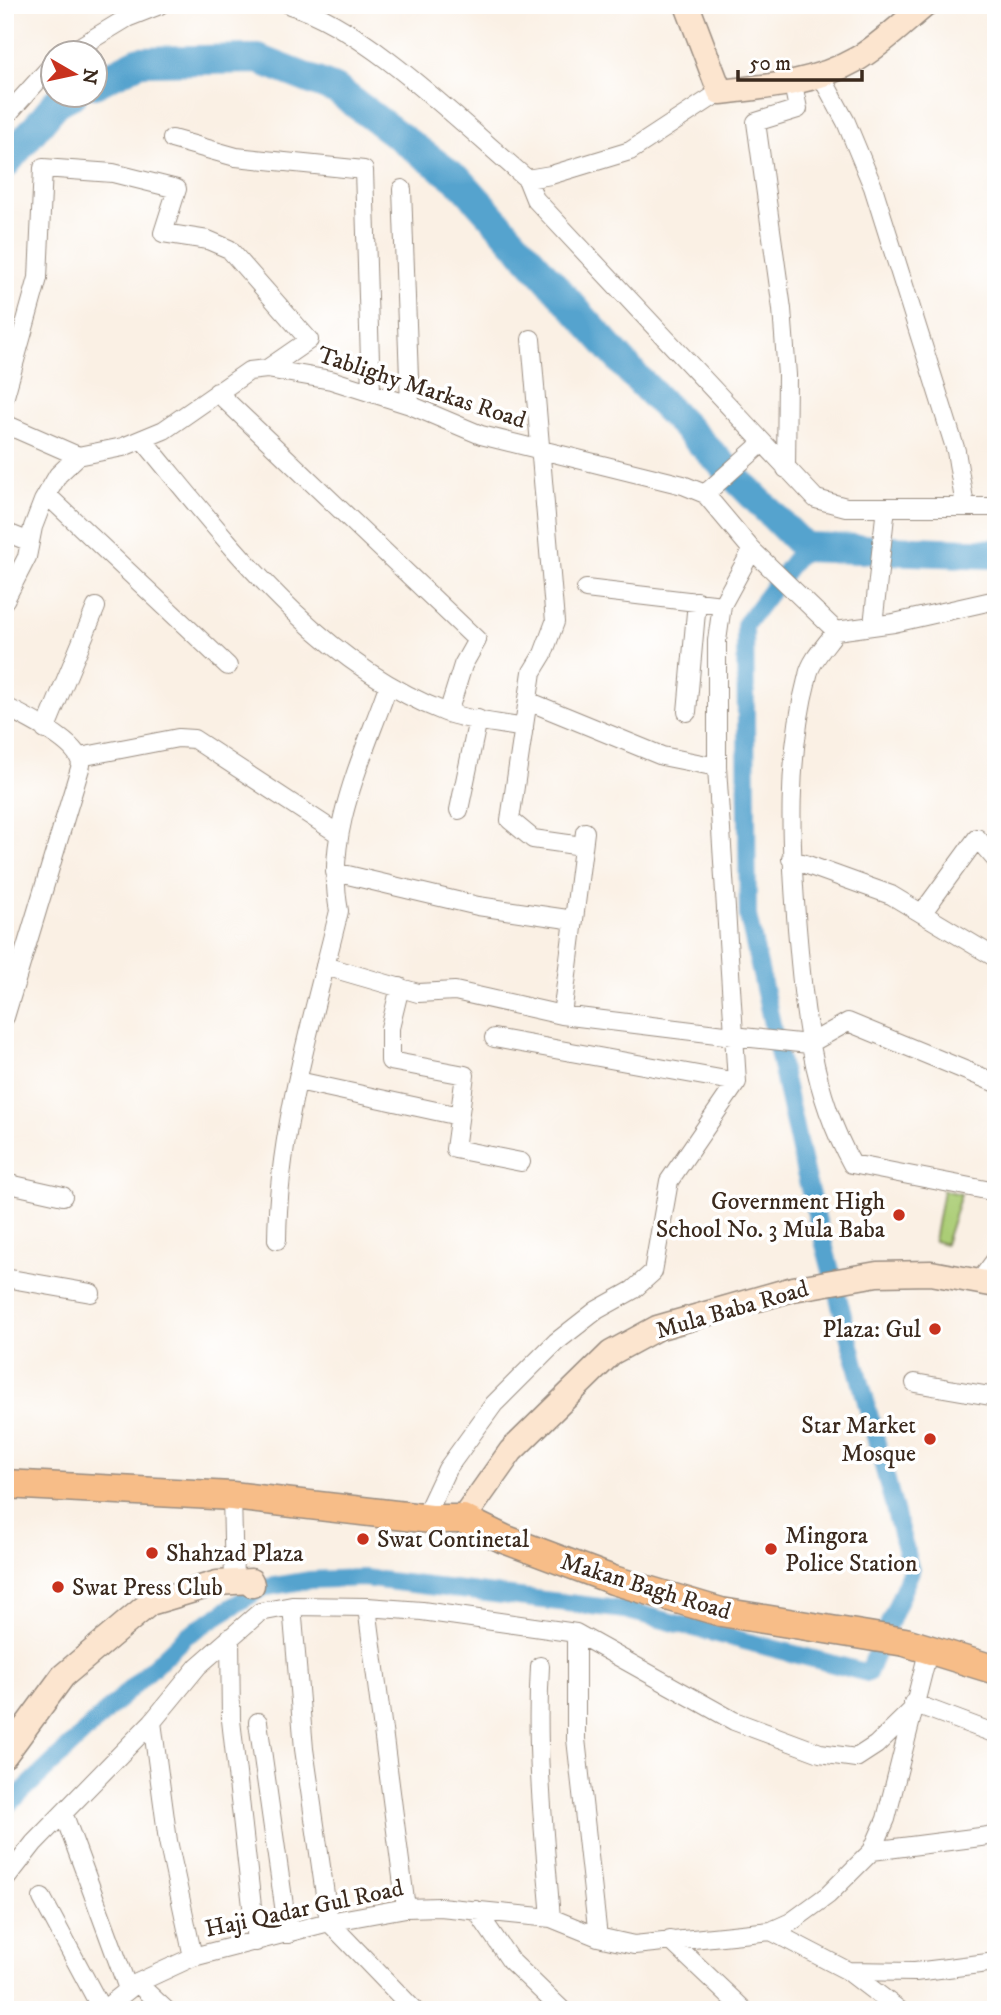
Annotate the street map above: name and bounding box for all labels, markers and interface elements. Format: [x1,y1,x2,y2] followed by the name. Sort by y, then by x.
[38,38,108,108] north arrow
[738,38,863,82] scale bar
[749,51,791,77] text: 50 m
[77,67,102,86] text: N
[314,340,530,436] street label: Tablighy Markas Road
[656,1187,886,1245] place label: Government High School No. 3 Mula Baba
[891,1207,907,1223] marker: Government High School No. 3 Mula Baba
[653,1274,812,1346] street label: Mula Baba Road
[822,1315,922,1345] place label: Plaza: Gul
[927,1321,943,1337] marker: Plaza: Gul
[801,1411,916,1469] place label: Star Market Mosque
[922,1431,938,1447] marker: Star Market Mosque
[785,1521,918,1579] place label: Mingora Police Station
[377,1525,530,1555] place label: Swat Continetal
[355,1531,371,1547] marker: Swat Continetal
[166,1539,304,1569] place label: Shahzad Plaza
[763,1541,779,1557] marker: Mingora Police Station
[144,1545,160,1561] marker: Shahzad Plaza
[557,1547,734,1627] street label: Makan Bagh Road
[72,1573,223,1603] place label: Swat Press Club
[50,1579,66,1595] marker: Swat Press Club
[202,1873,406,1945] street label: Haji Qadar Gul Road

